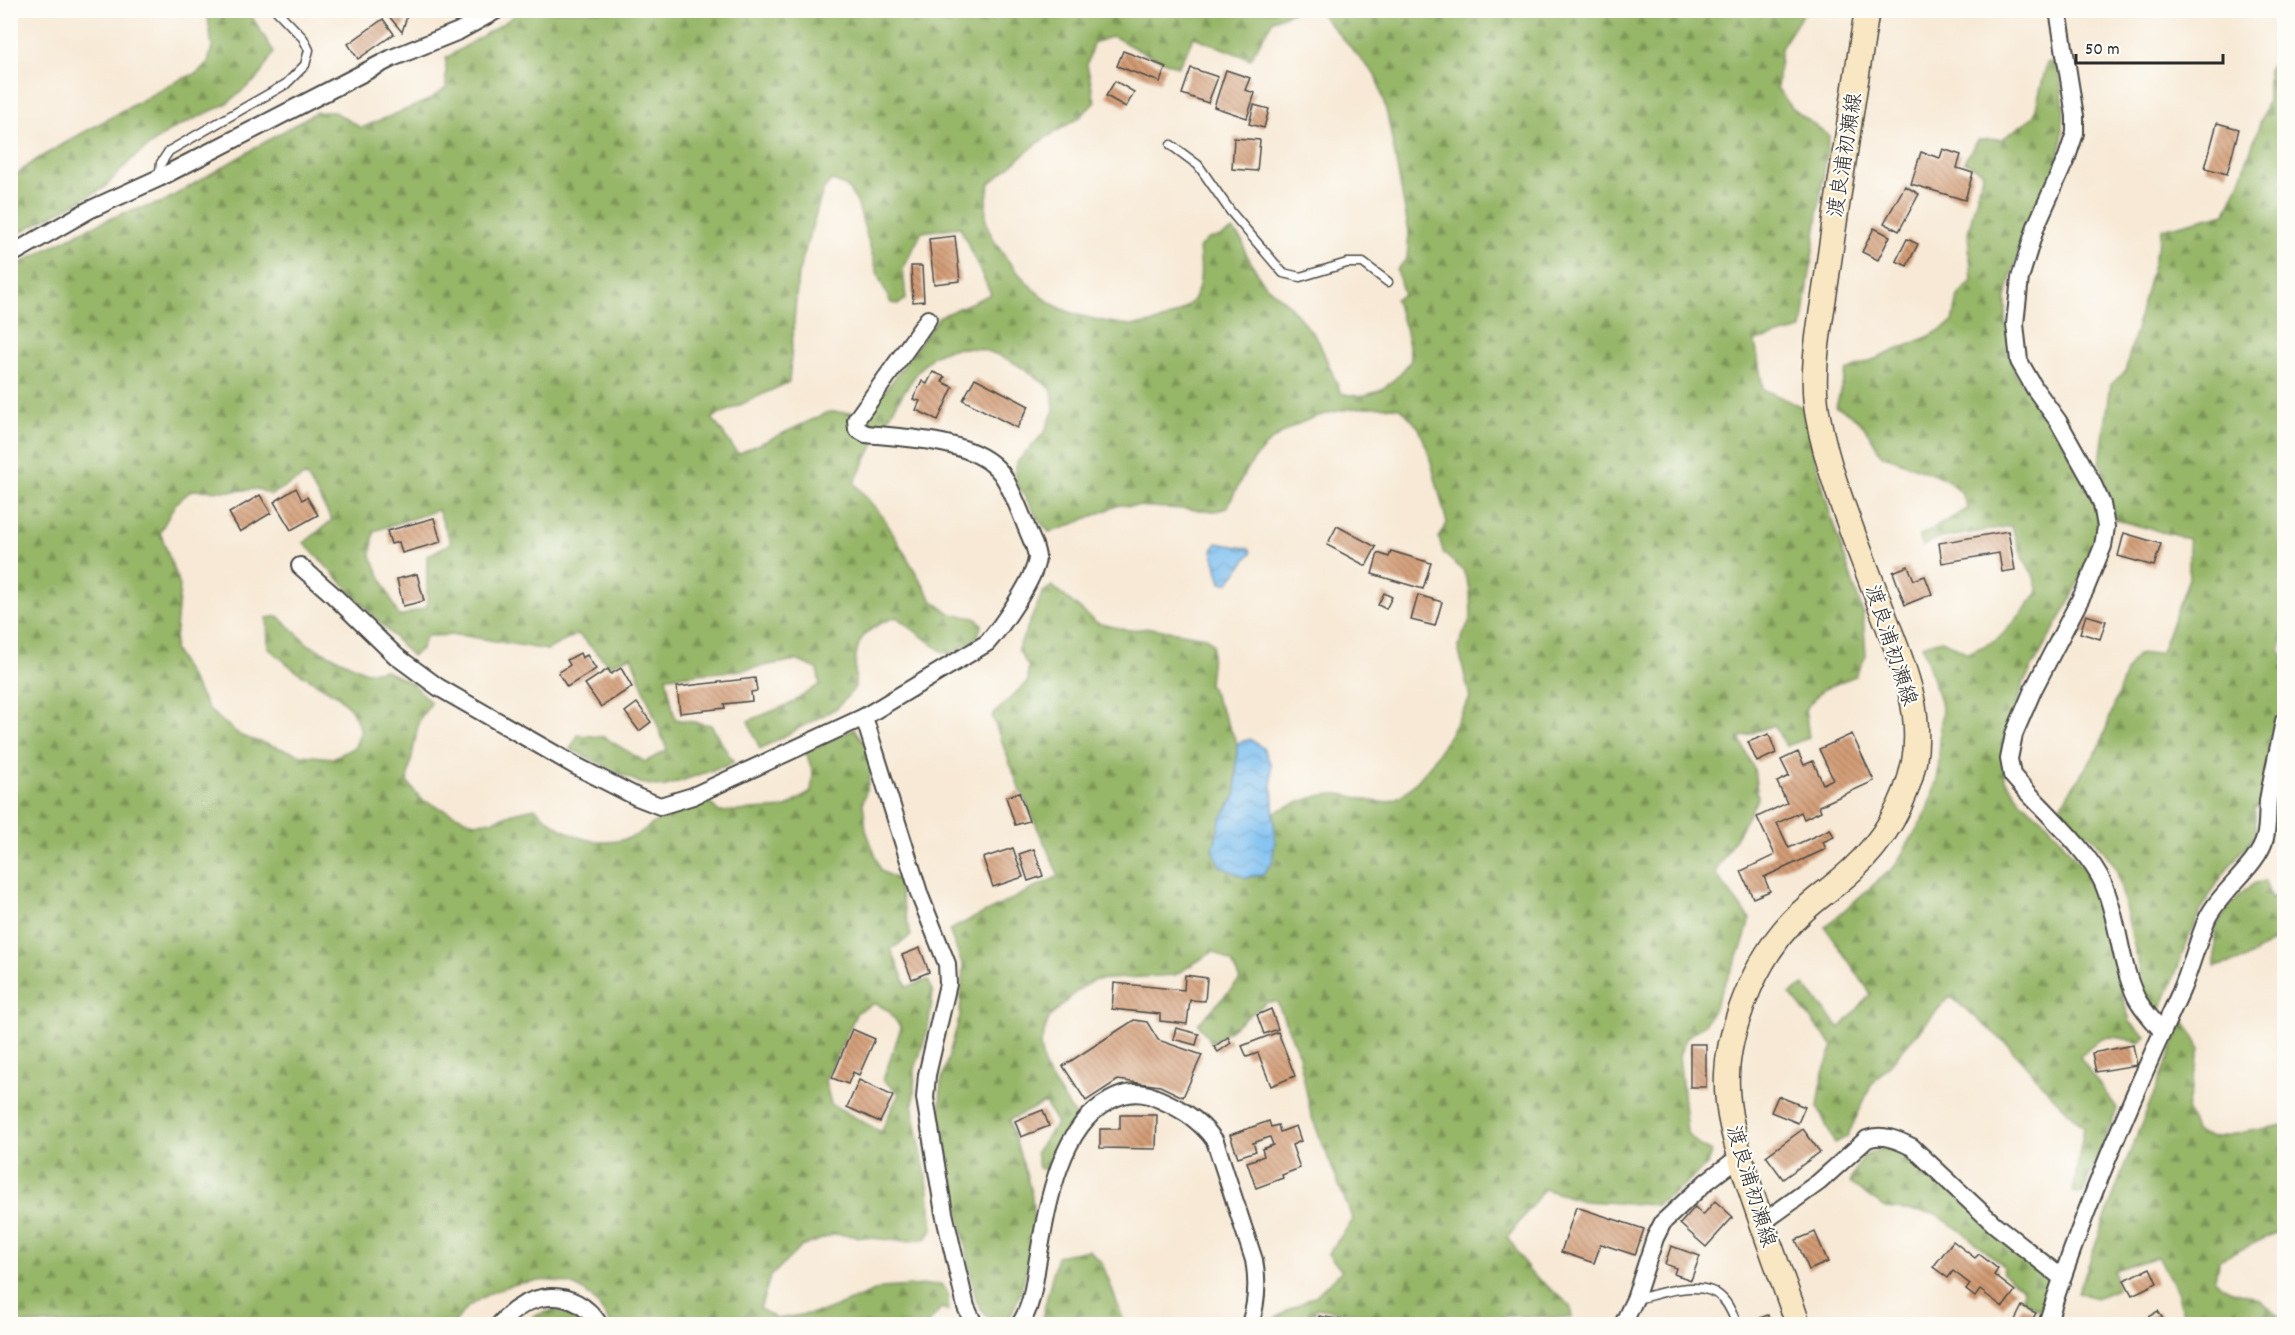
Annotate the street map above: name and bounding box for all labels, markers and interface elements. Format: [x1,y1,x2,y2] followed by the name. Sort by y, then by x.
[2076,27,2223,65] scale bar
[2085,38,2120,63] text: 50 m
[1822,91,1872,220] street label: 渡良浦初瀬線
[1855,581,1923,710] street label: 渡良浦初瀬線
[1716,1122,1782,1252] street label: 渡良浦初瀬線

